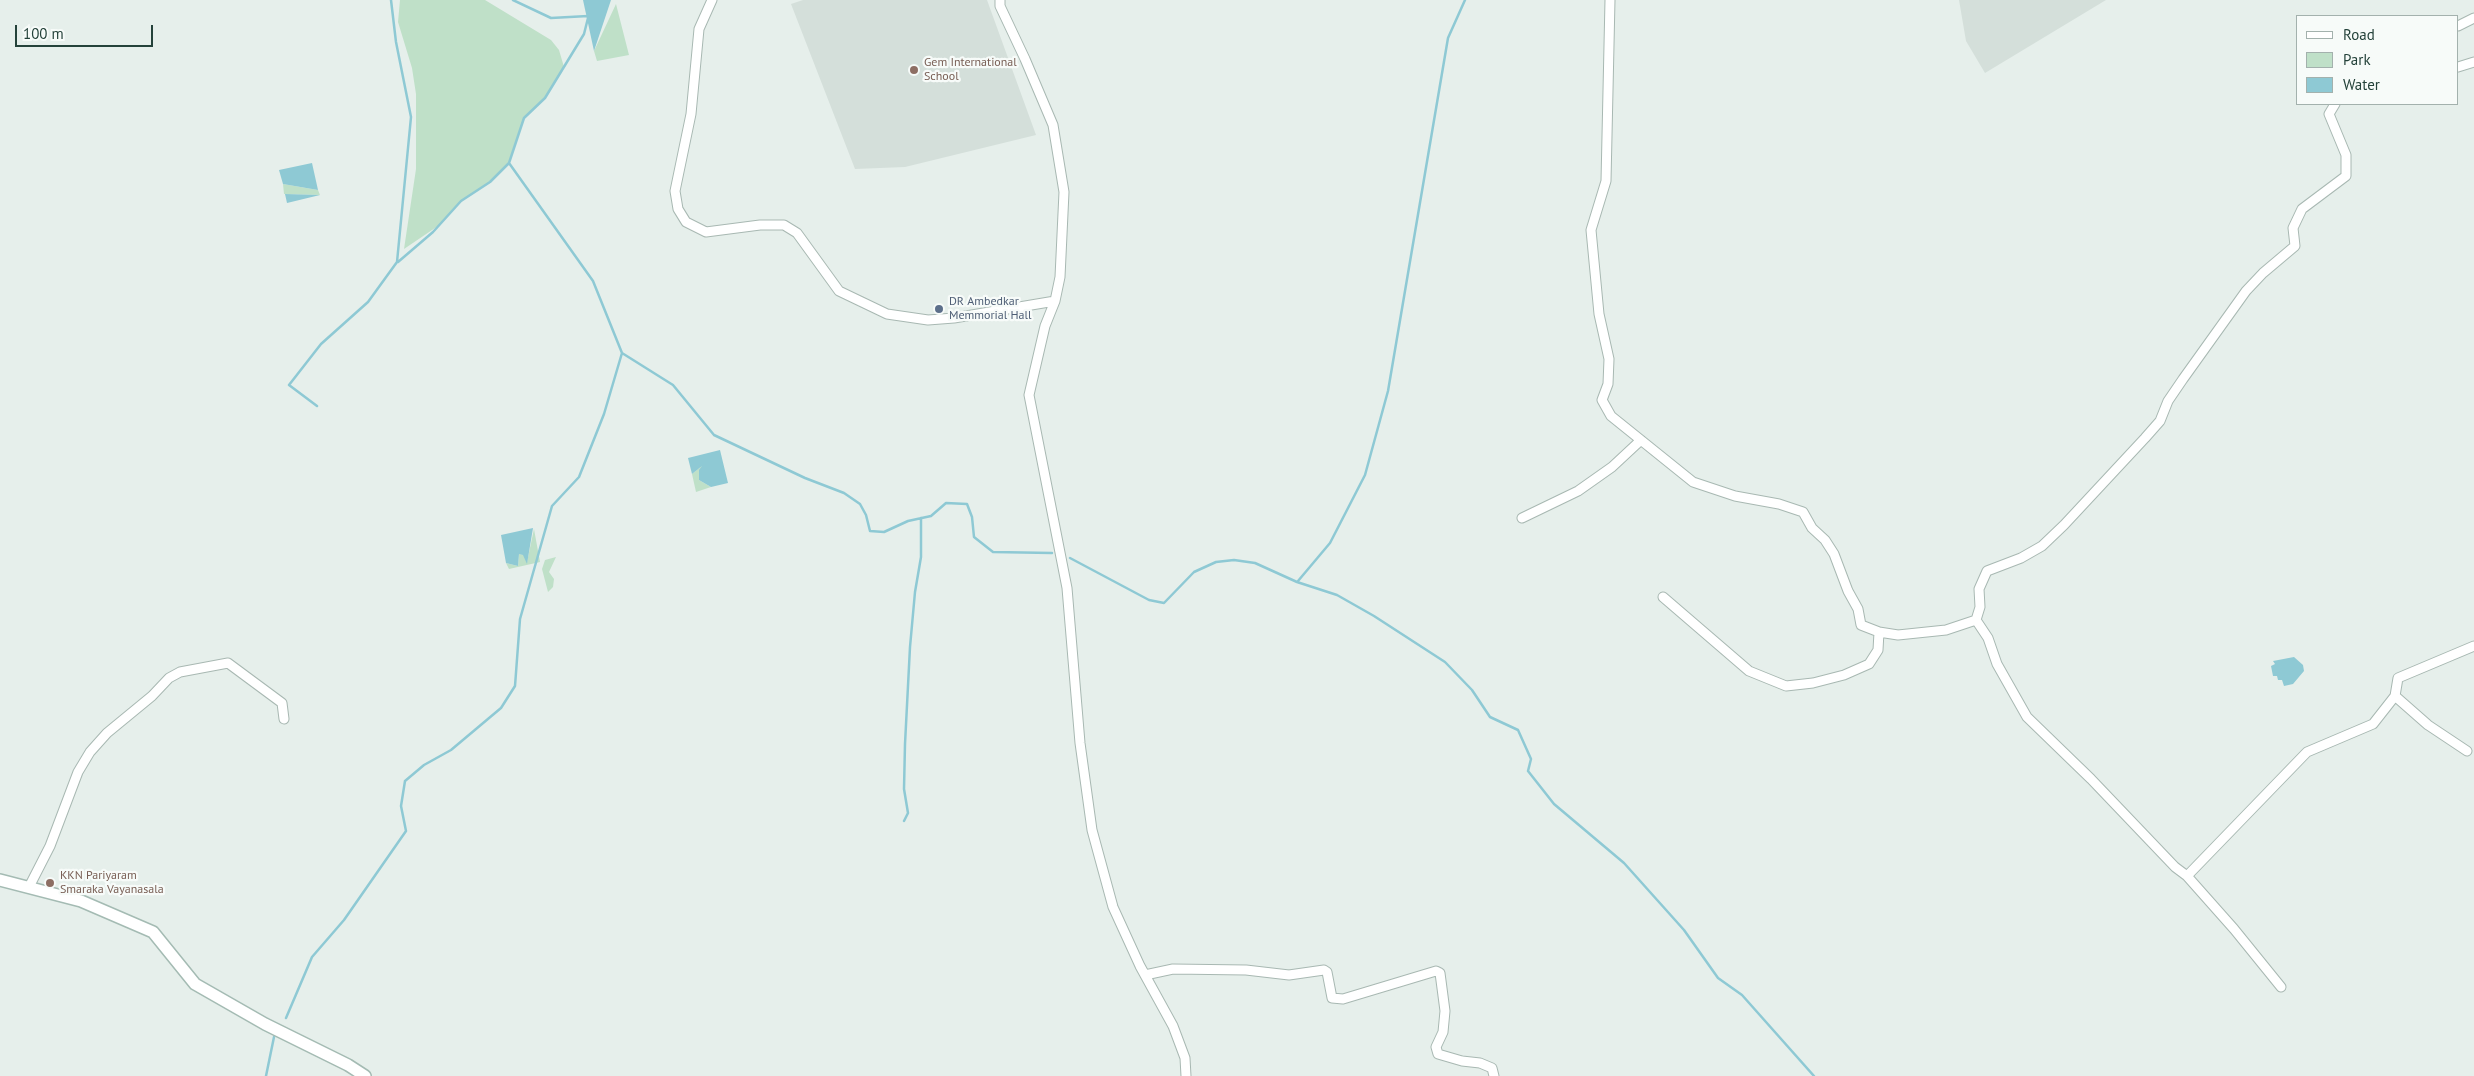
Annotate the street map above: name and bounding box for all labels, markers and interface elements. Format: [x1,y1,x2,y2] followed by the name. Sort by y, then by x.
[18,15,155,47] scale bar
[2296,15,2459,105] legend
[23,24,64,43] text: 100 m
[2343,25,2375,44] text: Road
[2343,50,2371,69] text: Park
[924,56,1017,84] place label: Gem International School
[908,64,920,76] marker: Gem International School
[2343,75,2380,94] text: Water
[949,295,1031,323] place label: DR Ambedkar Memmorial Hall
[933,303,945,315] marker: DR Ambedkar Memmorial Hall
[60,869,164,897] place label: KKN Pariyaram Smaraka Vayanasala
[44,877,56,889] marker: KKN Pariyaram Smaraka Vayanasala

